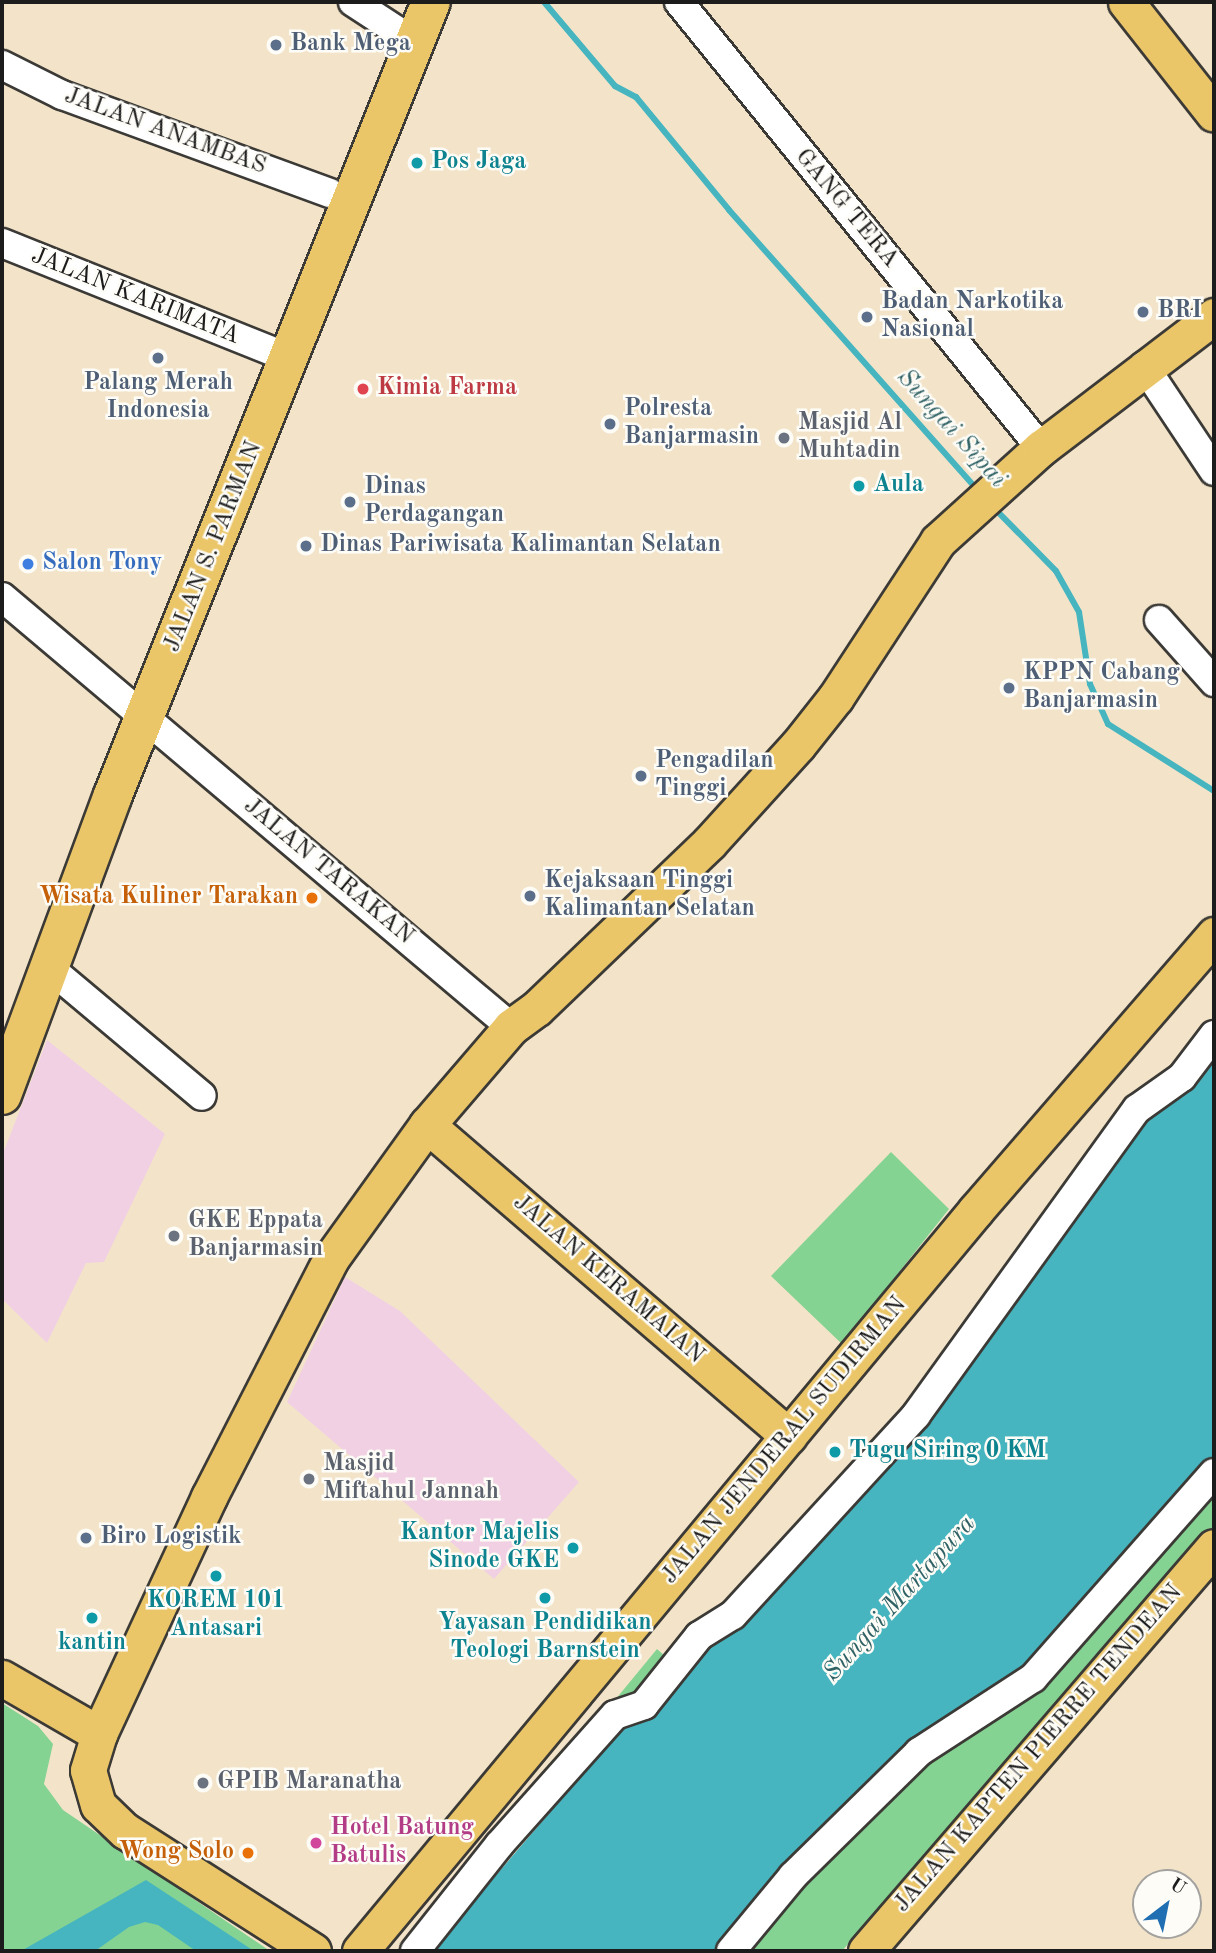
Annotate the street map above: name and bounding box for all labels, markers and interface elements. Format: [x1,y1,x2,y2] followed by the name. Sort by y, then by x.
[290,31,411,59] place label: Bank Mega
[268,37,284,53] marker: Bank Mega
[60,82,270,182] street label: JALAN ANAMBAS
[788,144,904,274] street label: GANG TERA
[431,149,526,177] place label: Pos Jaga
[409,155,425,171] marker: Pos Jaga
[27,242,243,352] street label: JALAN KARIMATA
[881,289,1063,345] place label: Badan Narkotika Nasional
[1157,298,1202,326] place label: BRI
[1135,304,1151,320] marker: BRI
[859,309,875,325] marker: Badan Narkotika Nasional
[150,350,166,366] marker: Palang Merah Indonesia
[889,363,1013,495] water label: Sungai Sipai
[83,370,233,426] place label: Palang Merah Indonesia
[377,375,517,403] place label: Kimia Farma
[355,381,371,397] marker: Kimia Farma
[624,396,759,452] place label: Polresta Banjarmasin
[798,410,902,466] place label: Masjid Al Muhtadin
[602,416,618,432] marker: Polresta Banjarmasin
[776,430,792,446] marker: Masjid Al Muhtadin
[159,437,269,657] street label: JALAN S. PARMAN
[873,472,924,500] place label: Aula
[364,474,504,530] place label: Dinas Perdagangan
[851,478,867,494] marker: Aula
[342,494,358,510] marker: Dinas Perdagangan
[320,532,721,560] place label: Dinas Pariwisata Kalimantan Selatan
[298,538,314,554] marker: Dinas Pariwisata Kalimantan Selatan
[42,550,162,578] place label: Salon Tony
[20,556,36,572] marker: Salon Tony
[1023,660,1180,716] place label: KPPN Cabang Banjarmasin
[1001,680,1017,696] marker: KPPN Cabang Banjarmasin
[655,748,774,804] place label: Pengadilan Tinggi
[633,768,649,784] marker: Pengadilan Tinggi
[237,792,419,952] street label: JALAN TARAKAN
[544,868,755,924] place label: Kejaksaan Tinggi Kalimantan Selatan
[39,884,298,912] place label: Wisata Kuliner Tarakan
[522,888,538,904] marker: Kejaksaan Tinggi Kalimantan Selatan
[304,890,320,906] marker: Wisata Kuliner Tarakan
[506,1189,710,1371] street label: JALAN KERAMAIAN
[188,1208,323,1264] place label: GKE Eppata Banjarmasin
[166,1228,182,1244] marker: GKE Eppata Banjarmasin
[656,1291,914,1591] street label: JALAN JENDERAL SUDIRMAN
[849,1438,1046,1466] place label: Tugu Siring 0 KM
[827,1444,843,1460] marker: Tugu Siring 0 KM
[323,1451,499,1507] place label: Masjid Miftahul Jannah
[301,1471,317,1487] marker: Masjid Miftahul Jannah
[817,1509,983,1689] water label: Sungai Martapura
[400,1520,559,1576] place label: Kantor Majelis Sinode GKE
[100,1524,242,1552] place label: Biro Logistik
[78,1530,94,1546] marker: Biro Logistik
[565,1540,581,1556] marker: Kantor Majelis Sinode GKE
[208,1568,224,1584] marker: KOREM 101 Antasari
[889,1579,1189,1919] street label: JALAN KAPTEN PIERRE TENDEAN
[147,1588,285,1644] place label: KOREM 101 Antasari
[537,1590,553,1606] marker: Yayasan Pendidikan Teologi Barnstein
[84,1610,100,1626] marker: kantin
[438,1610,652,1666] place label: Yayasan Pendidikan Teologi Barnstein
[58,1630,126,1658] place label: kantin
[217,1769,402,1797] place label: GPIB Maranatha
[195,1775,211,1791] marker: GPIB Maranatha
[330,1815,474,1871] place label: Hotel Batung Batulis
[308,1835,324,1851] marker: Hotel Batung Batulis
[119,1839,234,1867] place label: Wong Solo
[240,1845,256,1861] marker: Wong Solo
[1132,1869,1202,1939] north arrow
[1166,1875,1189,1900] text: U

